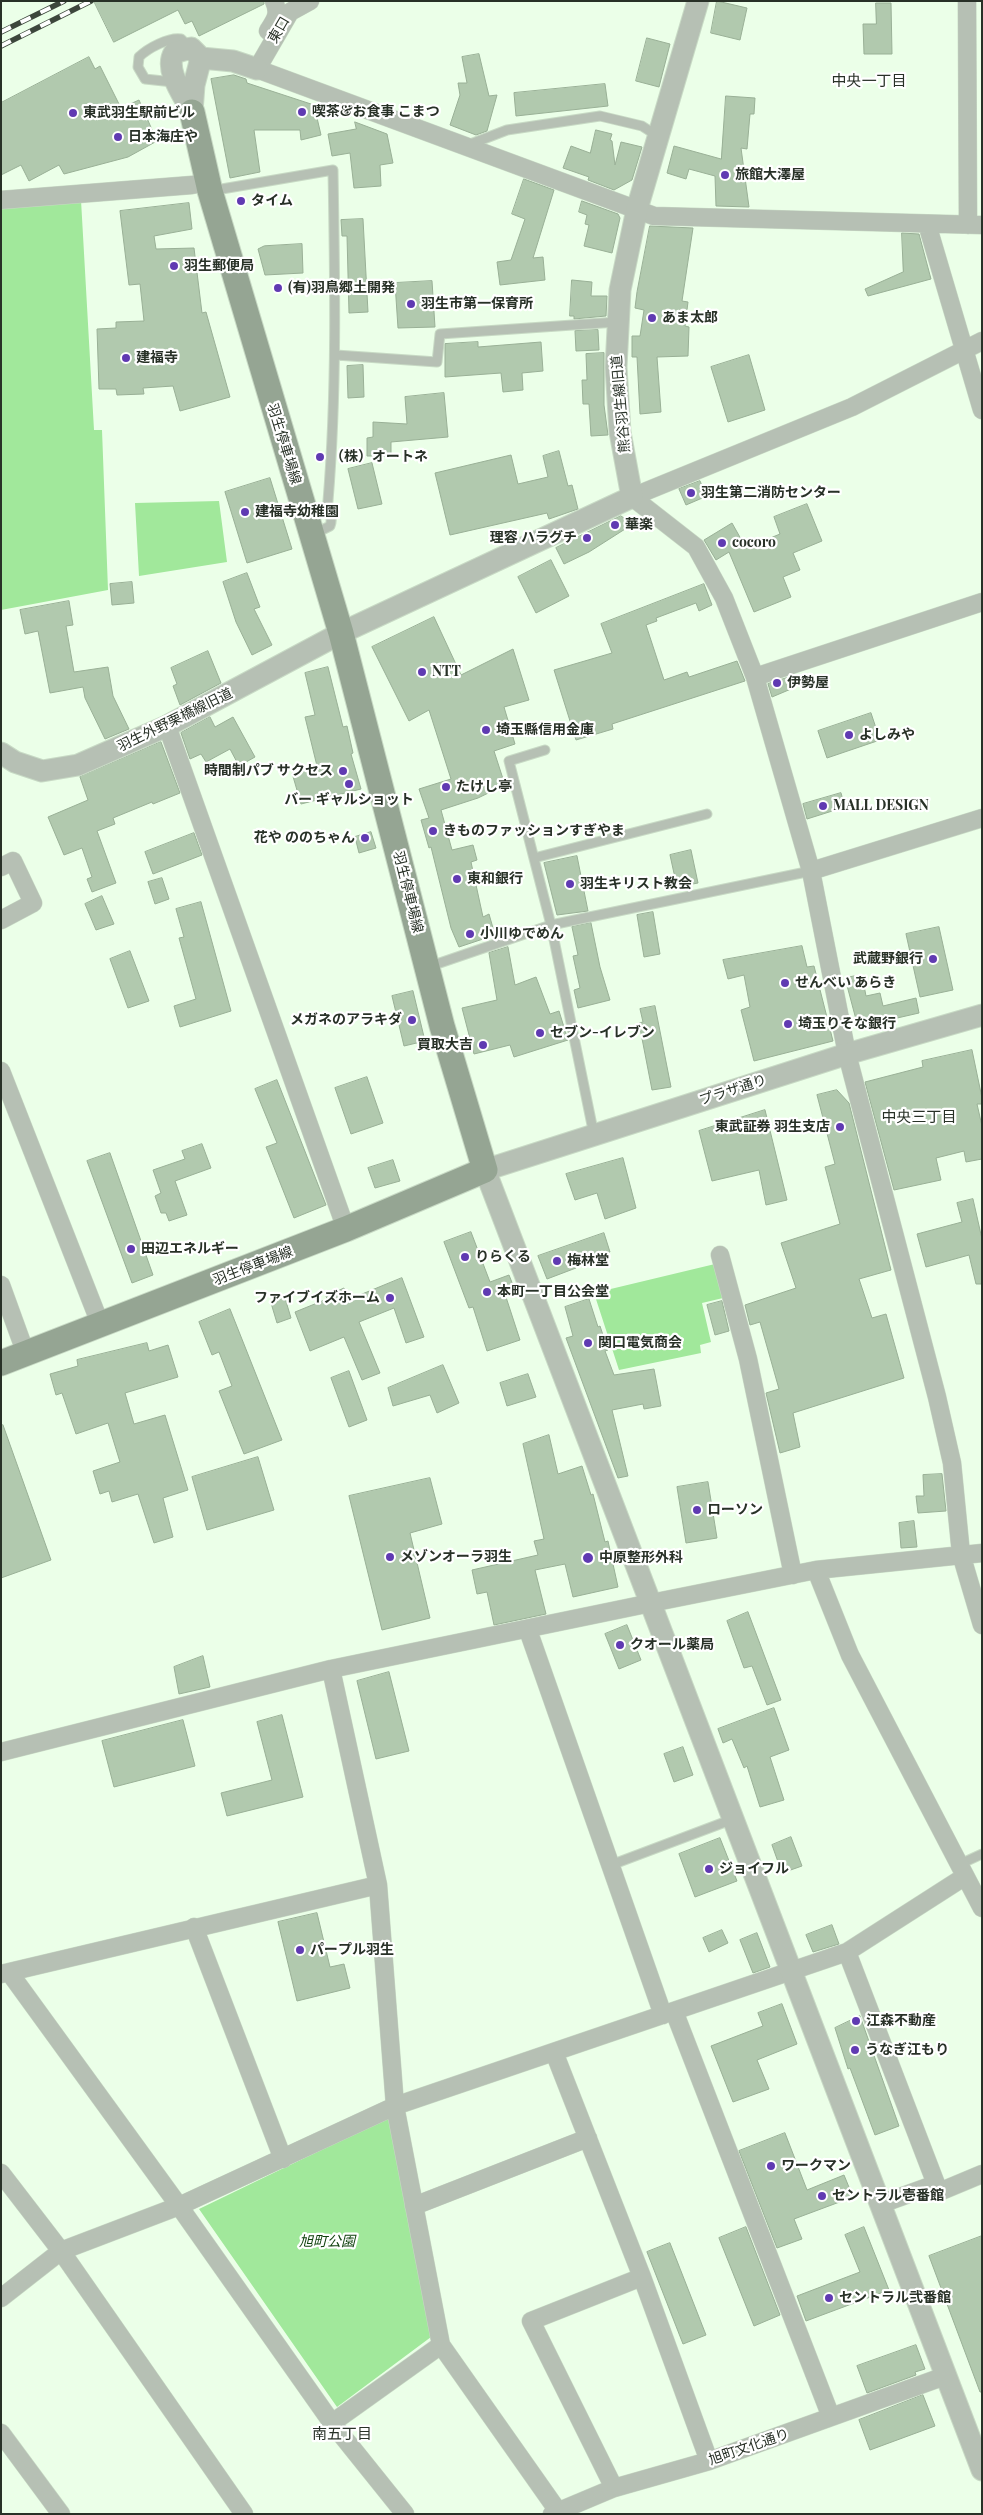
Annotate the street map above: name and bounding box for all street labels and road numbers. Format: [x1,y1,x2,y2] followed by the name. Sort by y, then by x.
[265,14,293,46] street label: 東口
[608,354,634,454] street label: 熊谷羽生線旧道
[264,401,304,487] street label: 羽生停車場線
[115,685,235,755] street label: 羽生外野栗橋線旧道
[390,849,426,935] street label: 羽生停車場線
[697,1071,769,1109] street label: プラザ通り
[211,1243,295,1289] street label: 羽生停車場線
[707,2425,791,2469] street label: 旭町文化通り

